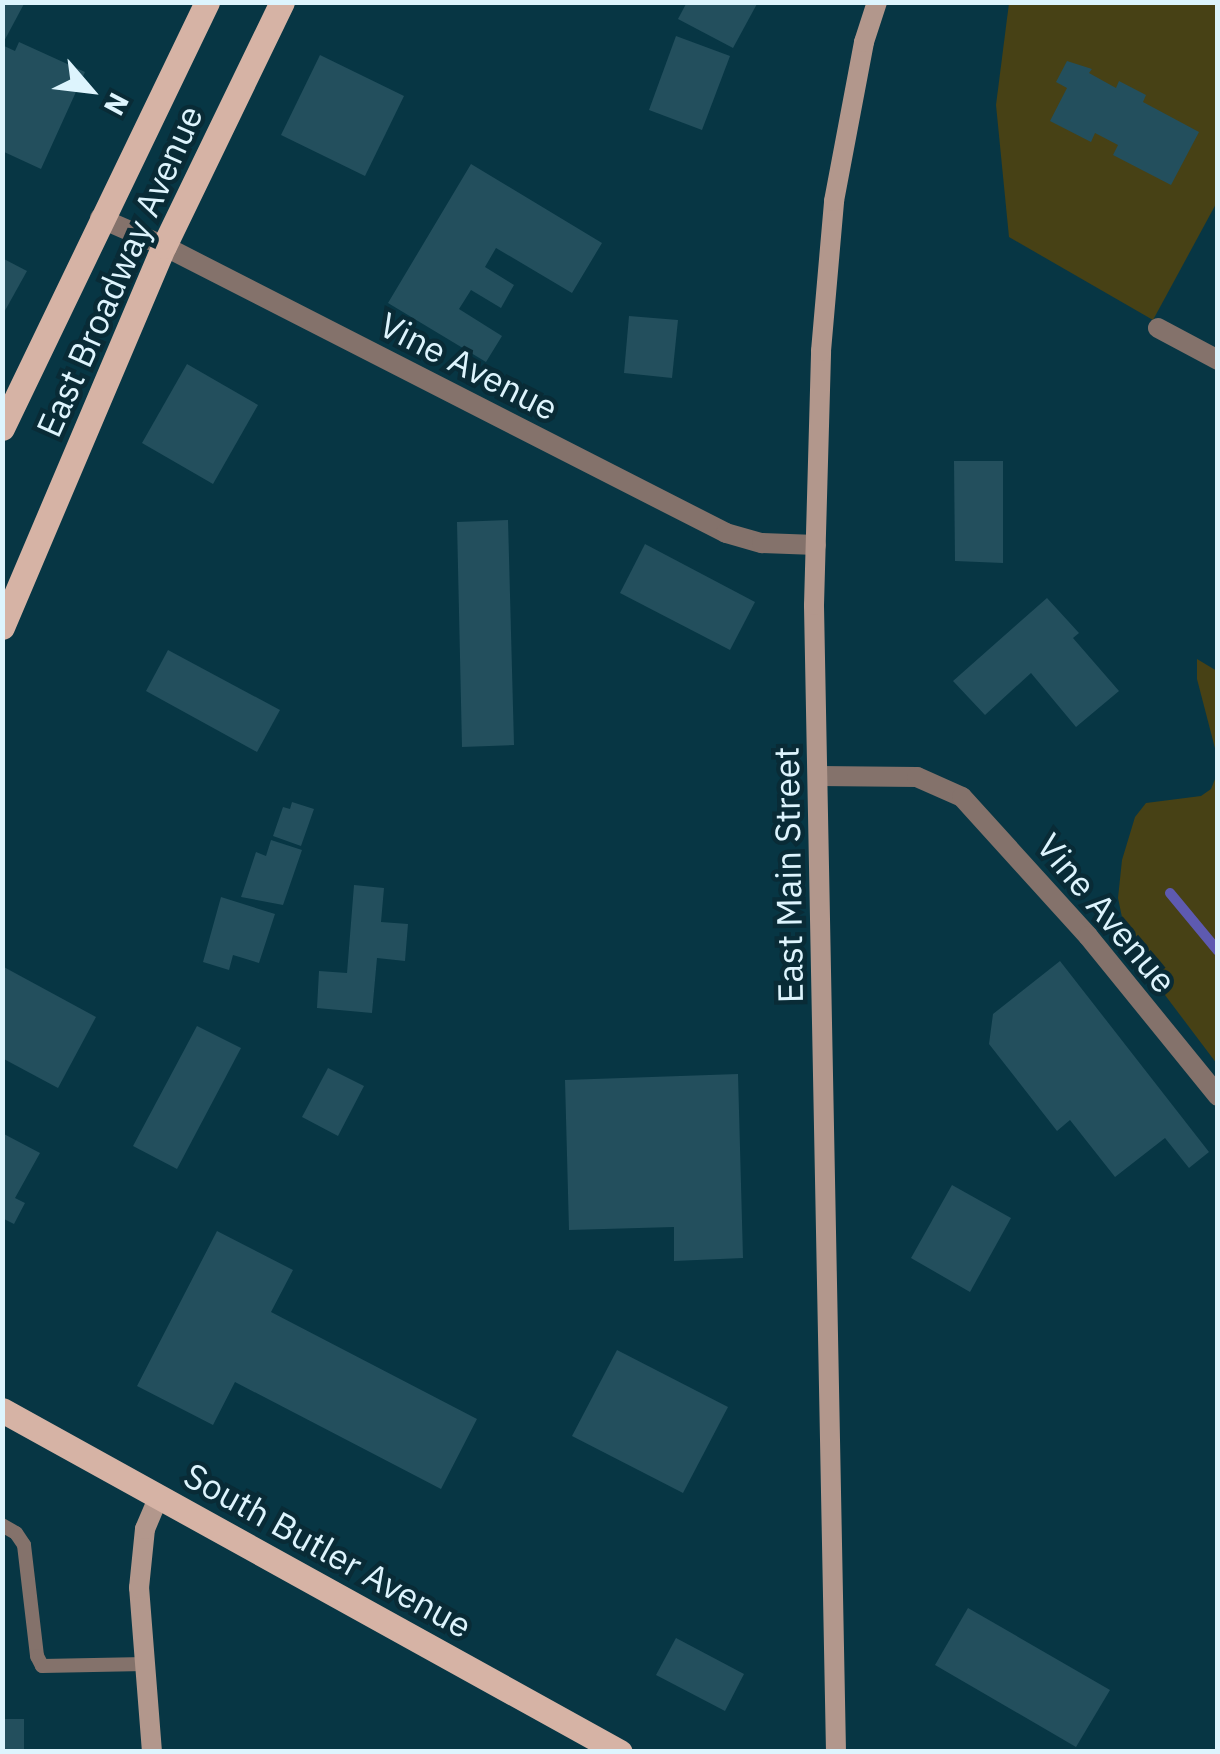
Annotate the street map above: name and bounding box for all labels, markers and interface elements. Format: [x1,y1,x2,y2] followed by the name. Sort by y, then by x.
[40,40,140,140] north arrow
[96,87,138,122] text: N
[27,99,211,443] street label: East Broadway Avenue
[373,303,565,429] street label: Vine Avenue
[765,746,811,1004] street label: East Main Street
[1028,825,1186,1001] street label: Vine Avenue
[177,1454,479,1646] street label: South Butler Avenue

